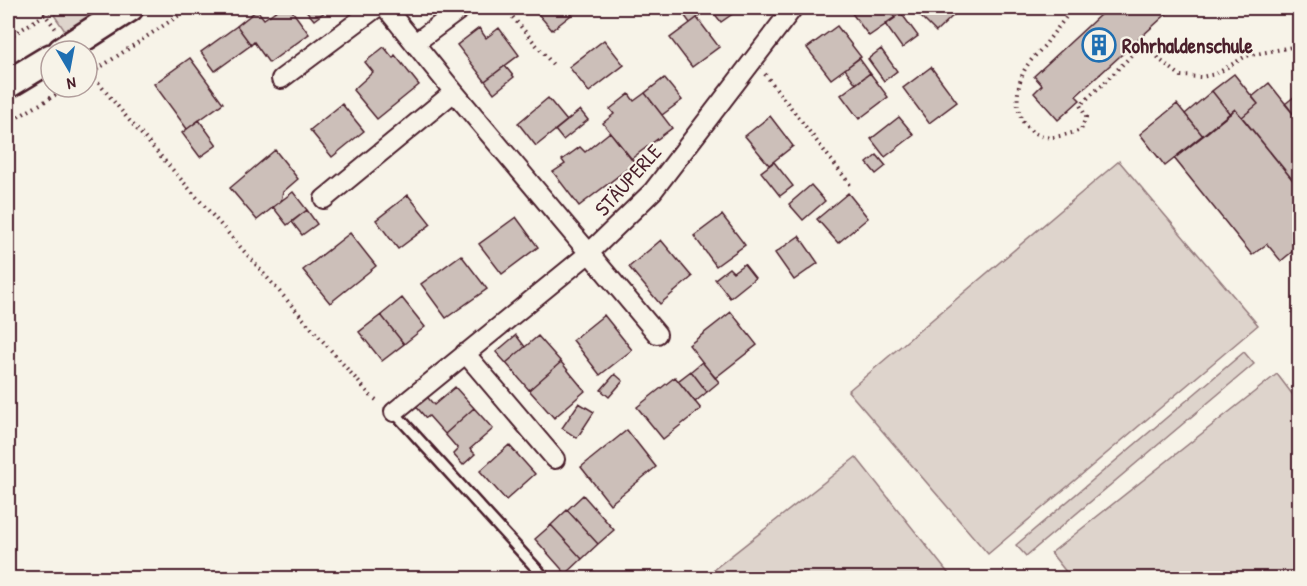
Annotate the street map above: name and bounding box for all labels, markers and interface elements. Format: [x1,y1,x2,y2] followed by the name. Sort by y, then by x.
[1081,27,1117,63] building icon: Rohrhaldenschule
[1122,31,1254,60] place label: Rohrhaldenschule
[39,39,99,99] north arrow
[65,72,78,95] text: N
[588,138,668,222] street label: STÄUPERLE

